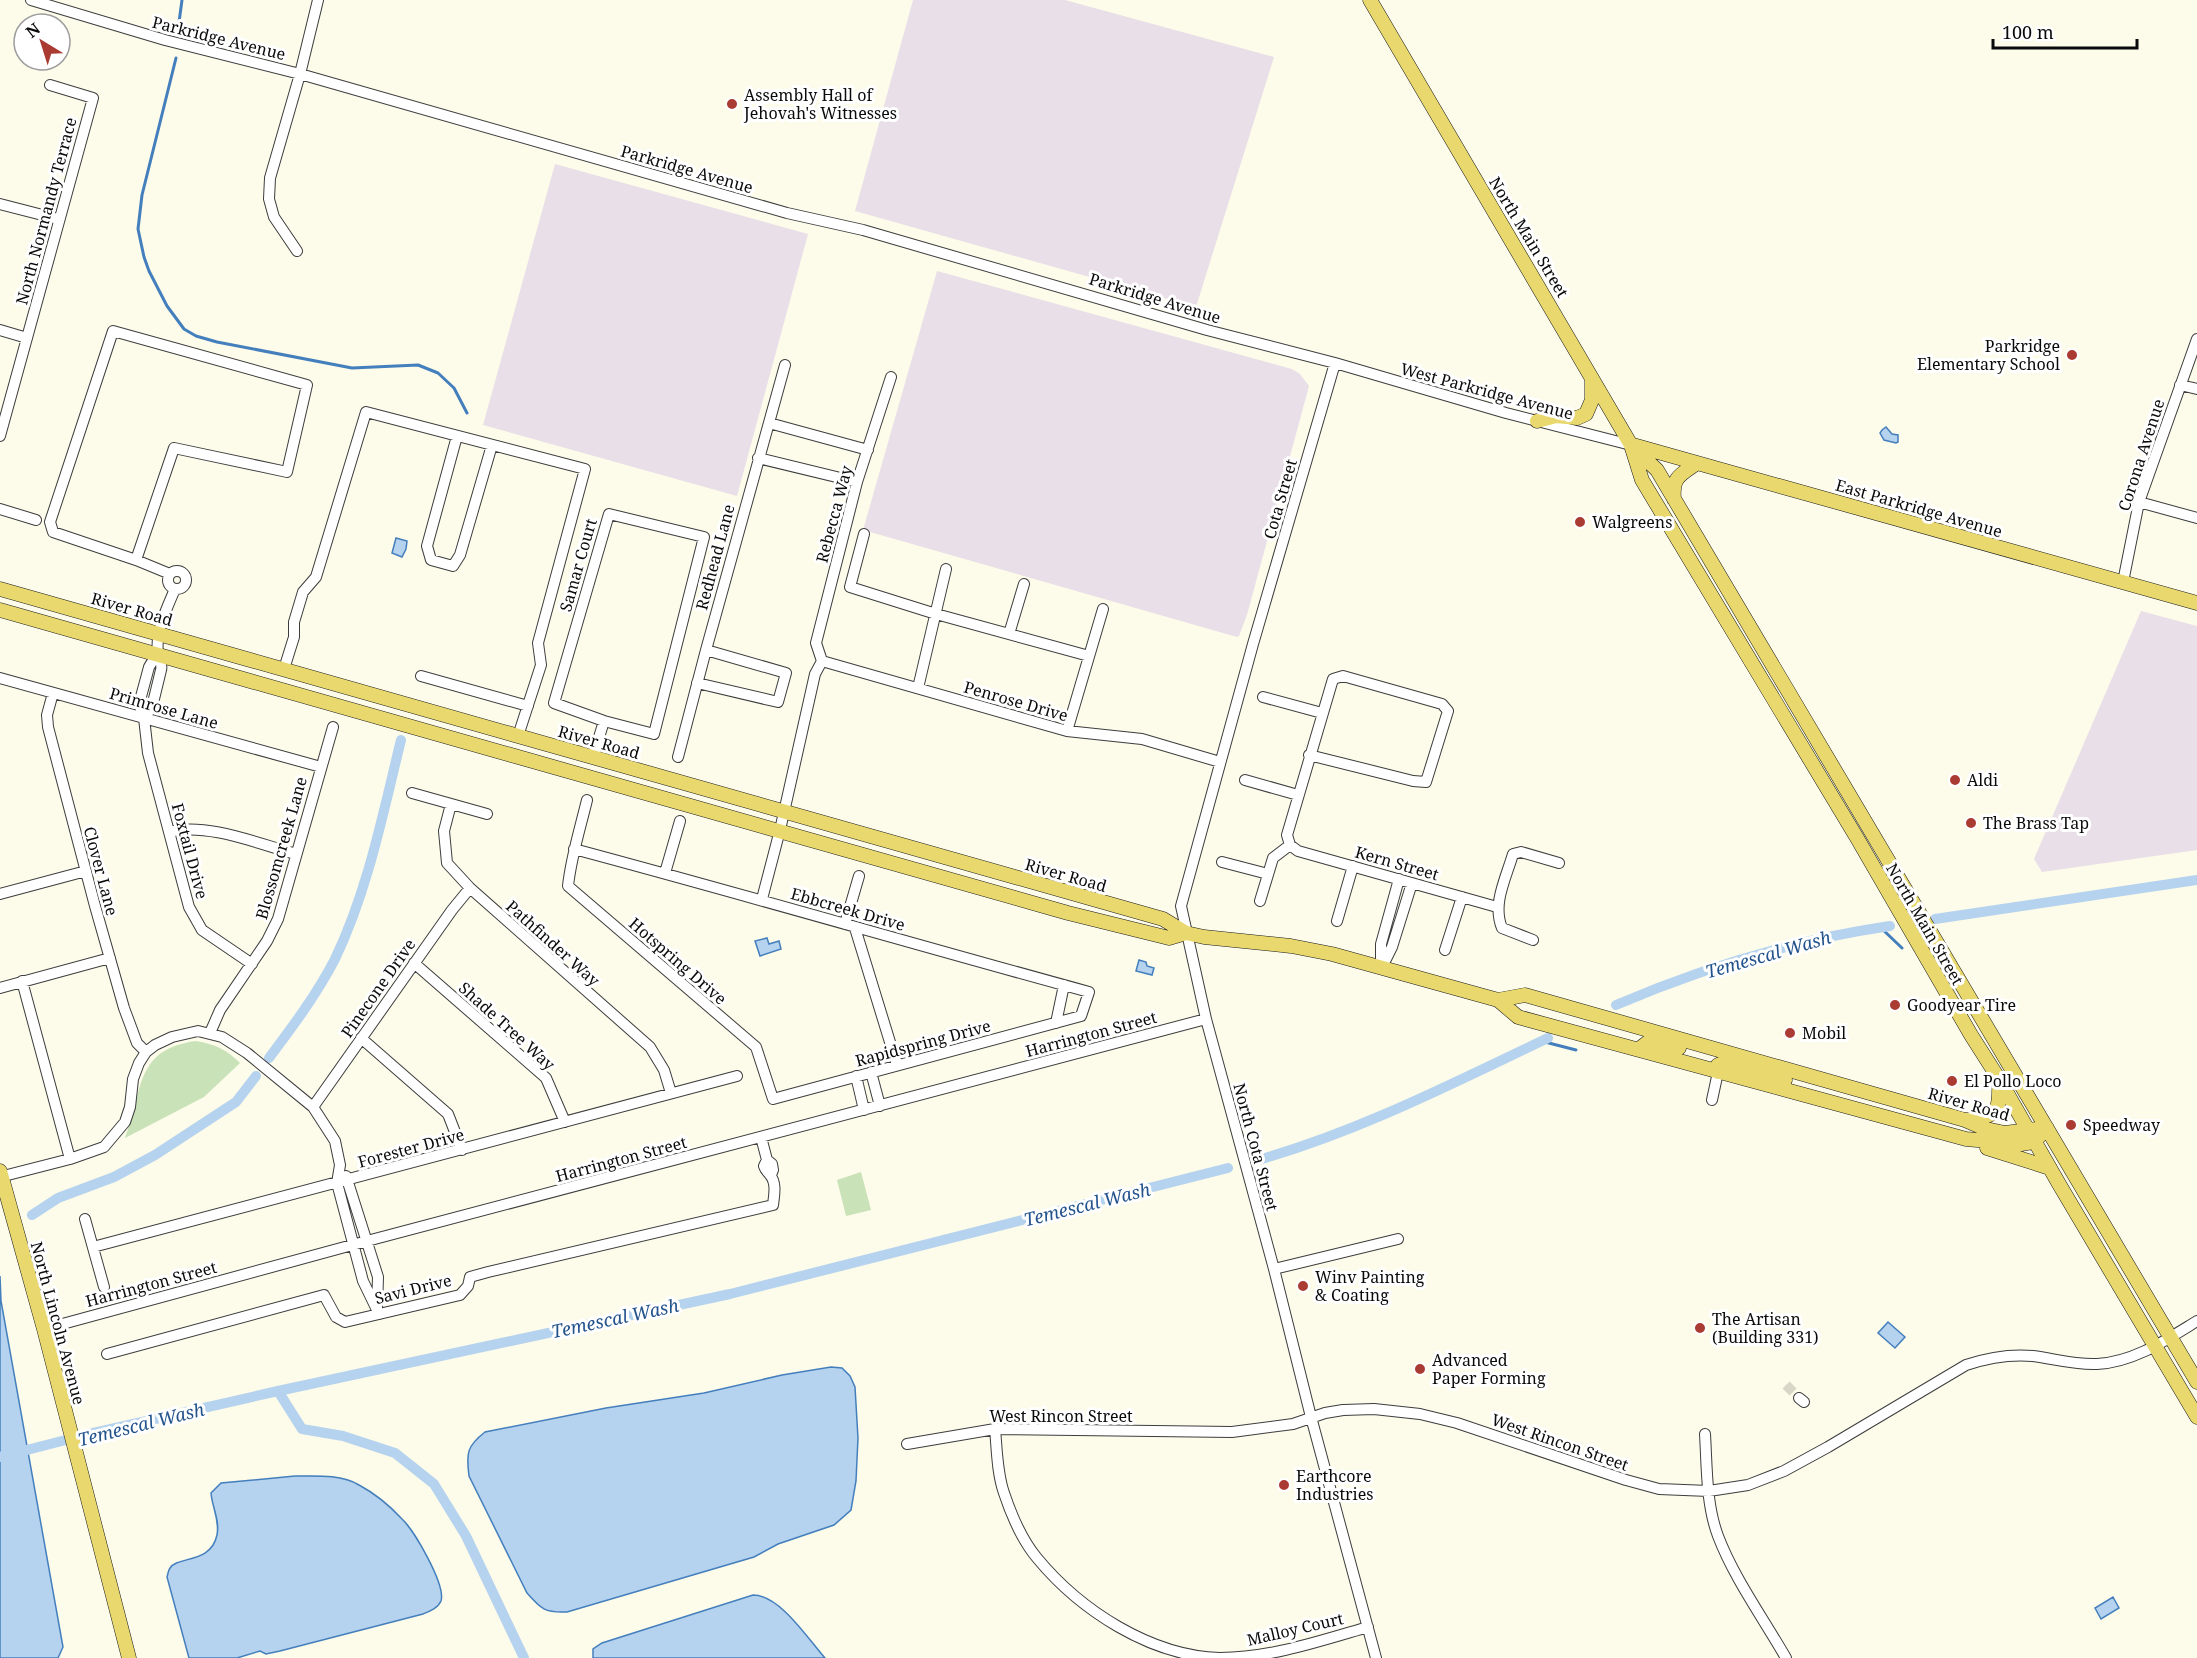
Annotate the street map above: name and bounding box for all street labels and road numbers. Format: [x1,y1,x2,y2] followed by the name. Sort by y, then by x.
[150,11,288,65] street label: Parkridge Avenue
[10,115,82,307] street label: North Normandy Terrace
[618,140,756,198] street label: Parkridge Avenue
[1484,173,1574,302] street label: North Main Street
[1086,268,1224,328] street label: Parkridge Avenue
[1398,357,1576,425] street label: West Parkridge Avenue
[2113,396,2169,514] street label: Corona Avenue
[1258,456,1302,542] street label: Cota Street
[810,462,858,565] street label: Rebecca Way
[1833,474,2005,542] street label: East Parkridge Avenue
[690,502,740,612] street label: Redhead Lane
[554,516,602,614] street label: Samar Court
[89,587,175,631] street label: River Road
[961,676,1071,726] street label: Penrose Drive
[107,682,221,734] street label: Primrose Lane
[556,720,642,764] street label: River Road
[250,774,312,922] street label: Blossomcreek Lane
[167,801,213,901] street label: Foxtail Drive
[79,824,123,918] street label: Clover Lane
[1353,841,1442,886] street label: Kern Street
[1023,853,1109,897] street label: River Road
[1881,859,1969,989] street label: North Main Street
[788,882,908,936] street label: Ebbcreek Drive
[501,895,605,992] street label: Pathfinder Way
[625,913,731,1009] street label: Hotspring Drive
[336,934,420,1042] street label: Pinecone Drive
[454,977,561,1076] street label: Shade Tree Way
[1023,1006,1159,1062] street label: Harrington Street
[853,1014,993,1072] street label: Rapidspring Drive
[1228,1081,1284,1214] street label: North Cota Street
[1926,1082,2012,1126] street label: River Road
[355,1123,467,1173] street label: Forester Drive
[553,1131,689,1187] street label: Harrington Street
[26,1239,90,1407] street label: North Lincoln Avenue
[83,1256,219,1312] street label: Harrington Street
[372,1269,454,1309] street label: Savi Drive
[989,1405,1133,1427] street label: West Rincon Street
[1489,1408,1632,1476] street label: West Rincon Street
[1245,1607,1346,1651] street label: Malloy Court

